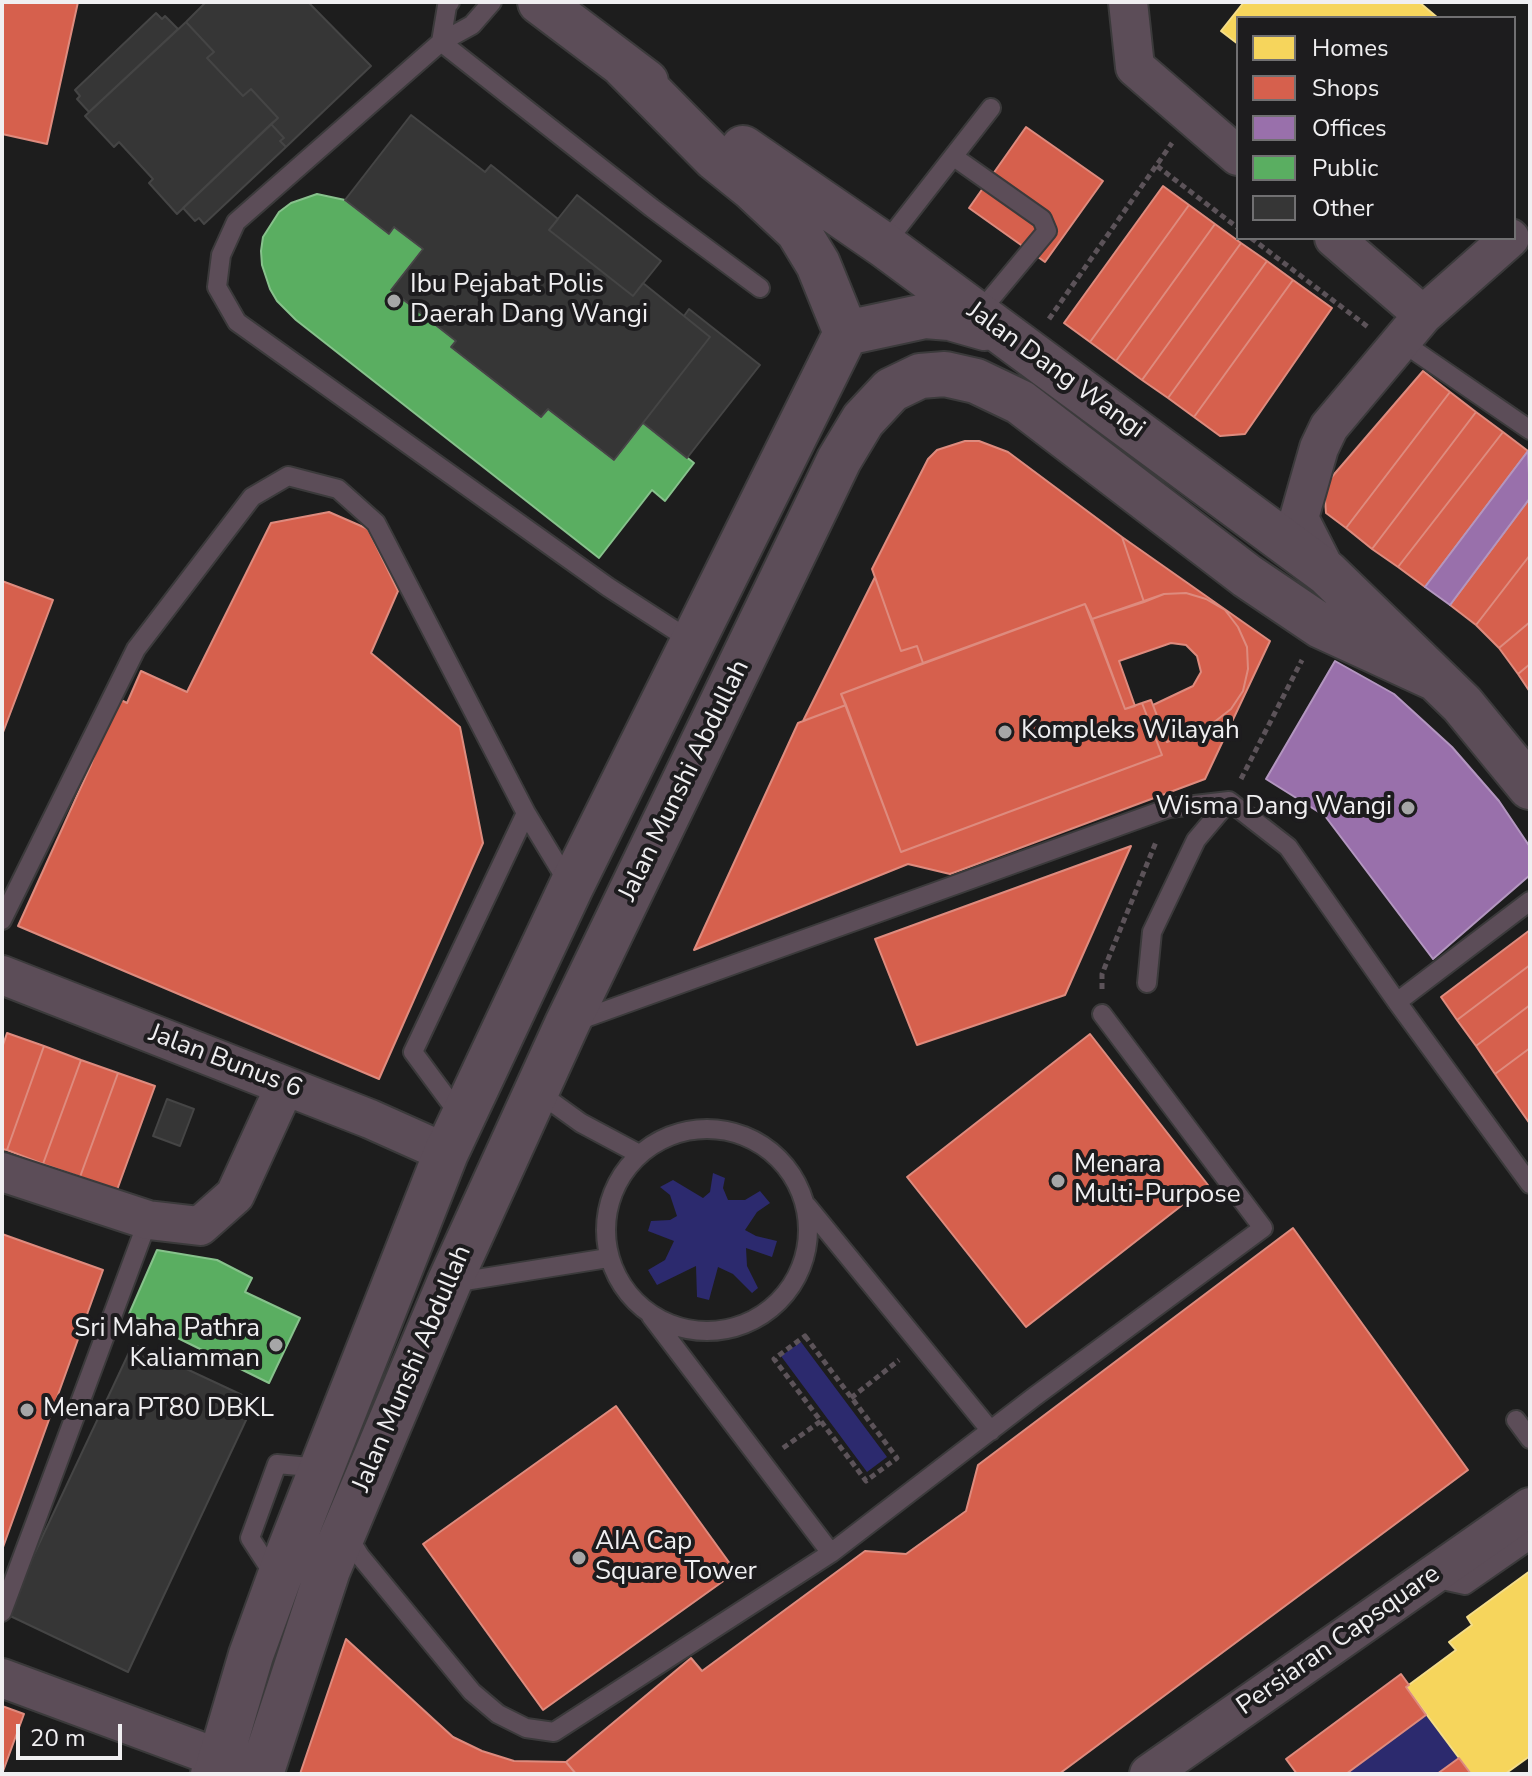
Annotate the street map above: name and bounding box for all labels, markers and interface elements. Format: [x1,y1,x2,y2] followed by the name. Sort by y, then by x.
[1236,16,1516,240] legend
[1312,32,1388,64] text: Homes
[1312,72,1379,104] text: Shops
[1312,112,1387,144] text: Offices
[1312,152,1378,184] text: Public
[1312,192,1374,224] text: Other
[410,270,648,332] place label: Ibu Pejabat Polis Daerah Dang Wangi
[385,292,403,310] marker: Ibu Pejabat Polis Daerah Dang Wangi
[960,296,1150,446] street label: Jalan Dang Wangi
[613,655,757,907] street label: Jalan Munshi Abdullah
[1021,716,1240,748] place label: Kompleks Wilayah
[996,723,1014,741] marker: Kompleks Wilayah
[1155,792,1392,824] place label: Wisma Dang Wangi
[1399,799,1417,817] marker: Wisma Dang Wangi
[144,1019,306,1105] street label: Jalan Bunus 6
[1074,1150,1241,1212] place label: Menara Multi-Purpose
[1049,1172,1067,1190] marker: Menara Multi-Purpose
[347,1241,479,1497] street label: Jalan Munshi Abdullah
[74,1314,260,1376] place label: Sri Maha Pathra Kaliamman
[267,1336,285,1354] marker: Sri Maha Pathra Kaliamman
[43,1394,274,1426] place label: Menara PT80 DBKL
[18,1401,36,1419] marker: Menara PT80 DBKL
[595,1527,757,1588] place label: AIA Cap Square Tower
[570,1549,588,1567] marker: AIA Cap Square Tower
[1231,1559,1447,1723] street label: Persiaran Capsquare
[20,1708,126,1758] scale bar
[30,1722,86,1754] text: 20 m

